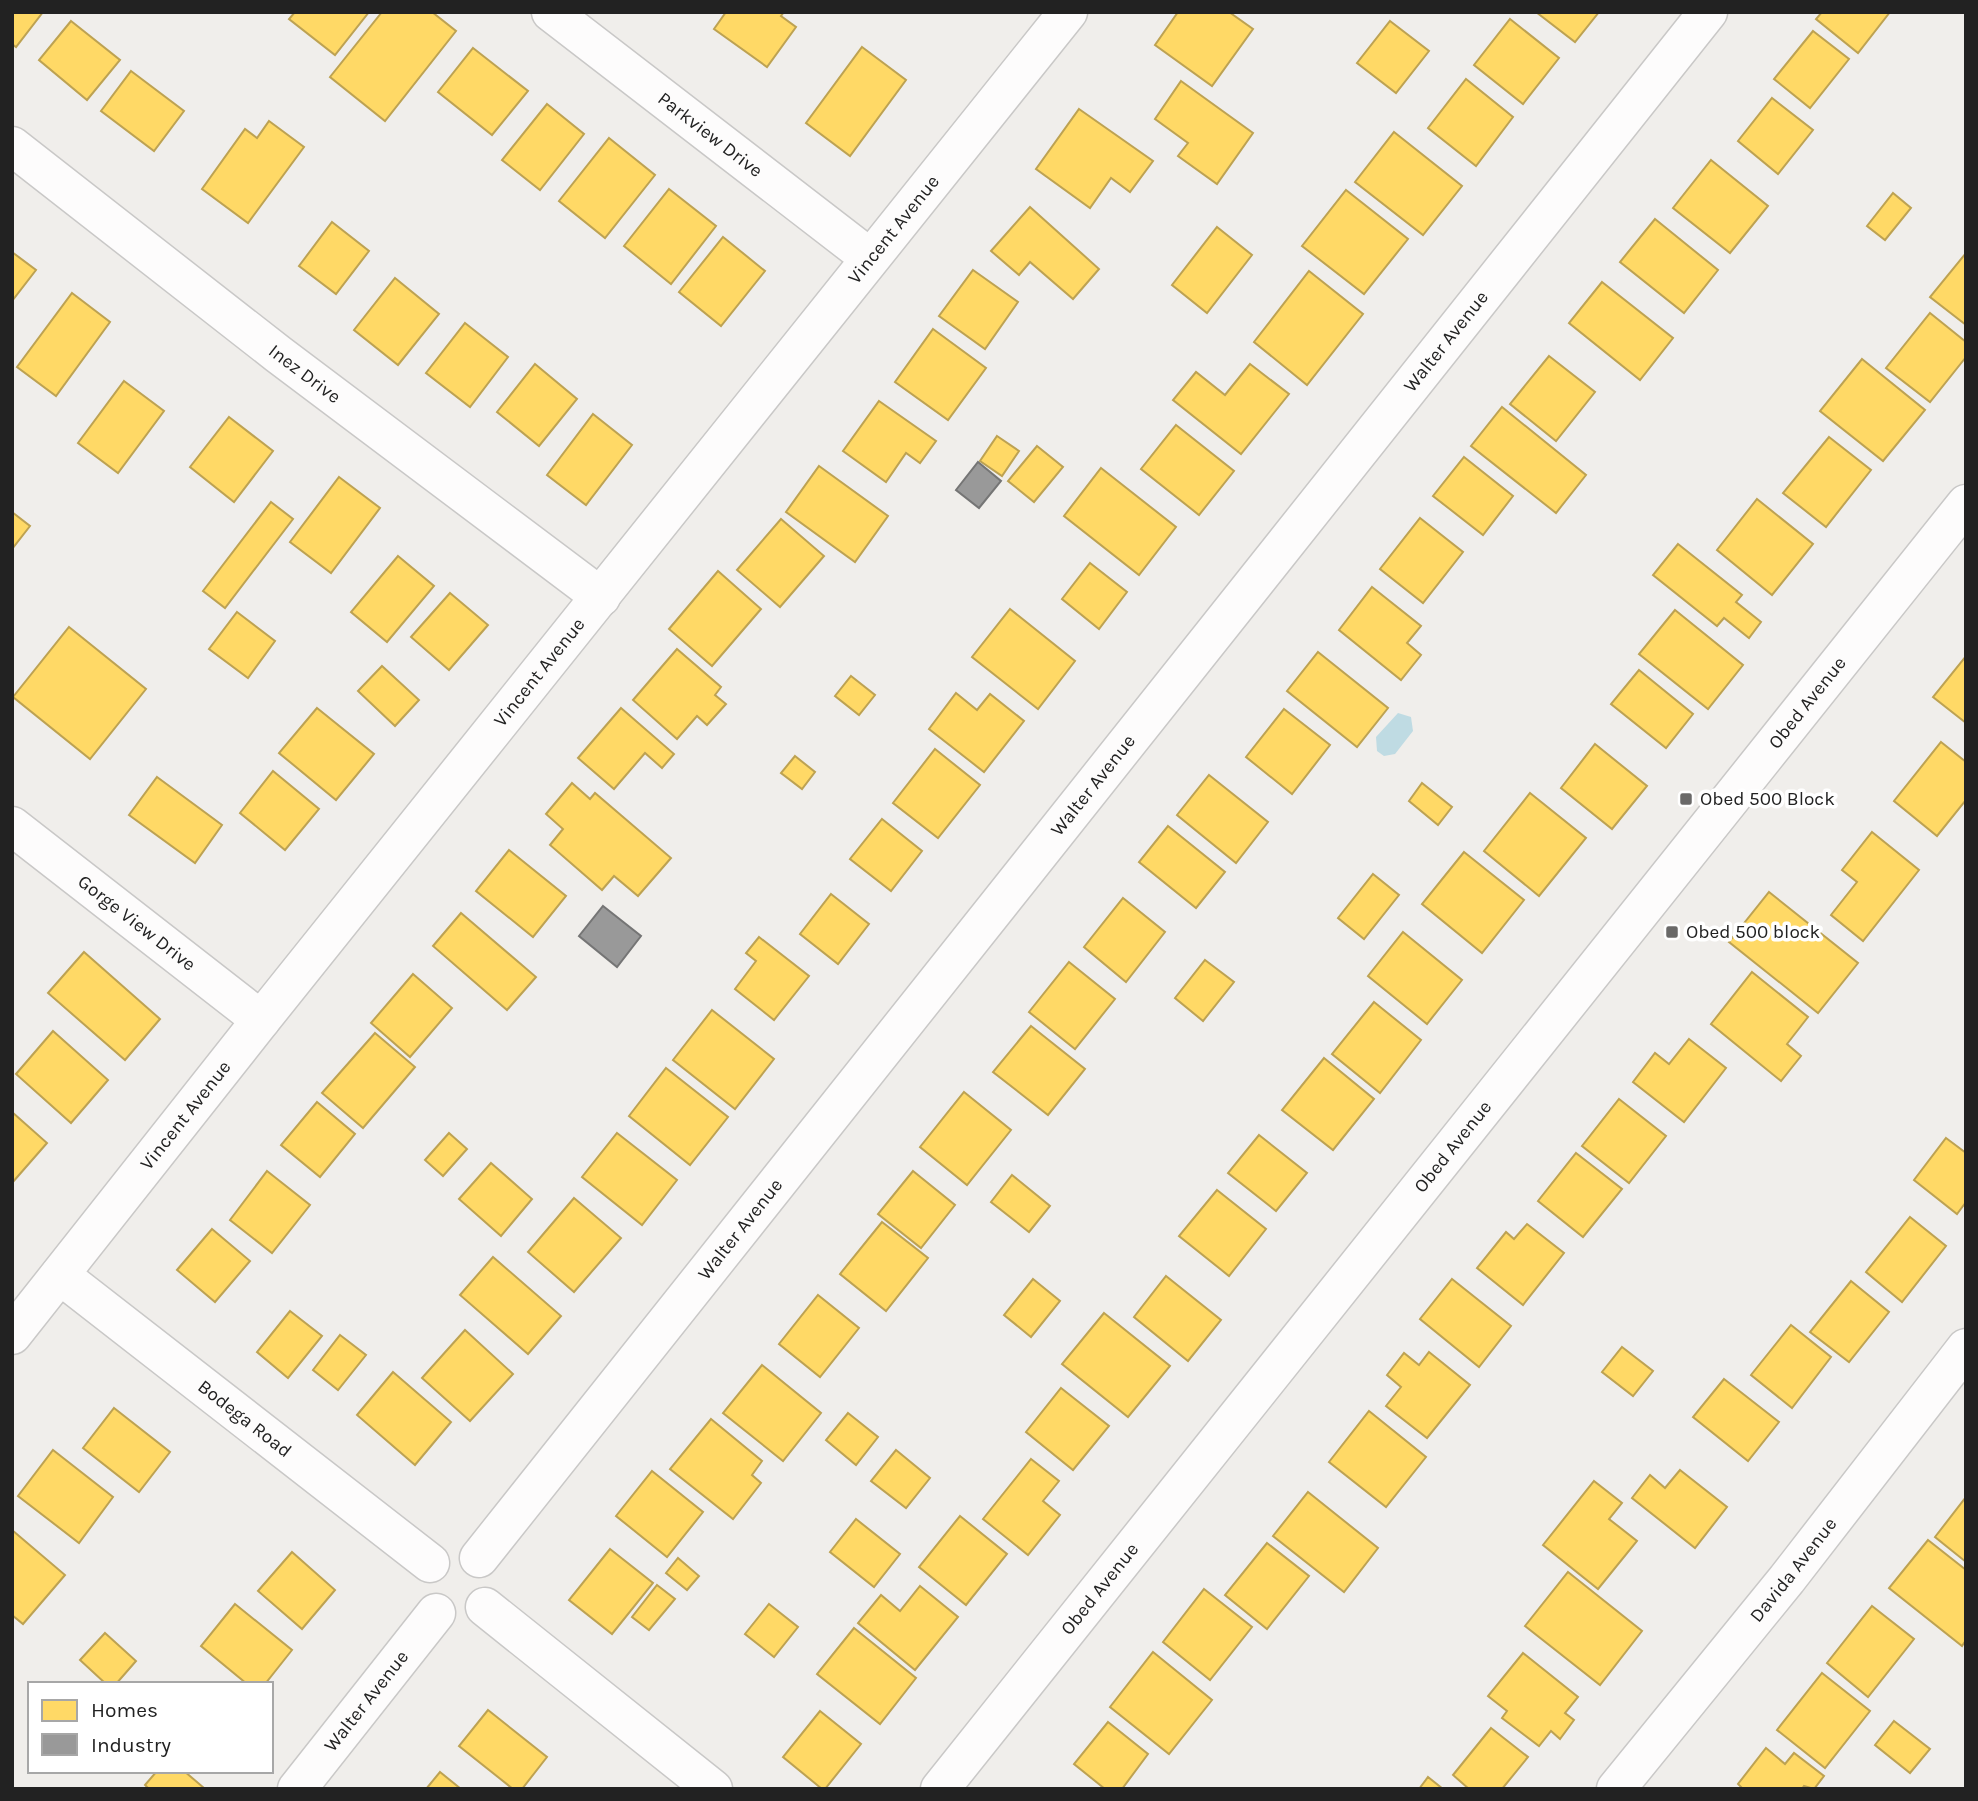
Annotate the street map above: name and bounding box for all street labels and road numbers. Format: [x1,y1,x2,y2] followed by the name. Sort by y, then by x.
[653,87,767,182] street label: Parkview Drive
[844,171,944,288] street label: Vincent Avenue
[1399,287,1493,397] street label: Walter Avenue
[264,340,345,408] street label: Inez Drive
[489,613,590,731] street label: Vincent Avenue
[1764,652,1851,753] street label: Obed Avenue
[1046,730,1140,840] street label: Walter Avenue
[73,870,200,976] street label: Gorge View Drive
[136,1056,236,1174] street label: Vincent Avenue
[1409,1096,1496,1197] street label: Obed Avenue
[693,1174,787,1284] street label: Walter Avenue
[193,1375,296,1462] street label: Bodega Road
[1745,1513,1841,1627] street label: Davida Avenue
[1056,1538,1143,1639] street label: Obed Avenue
[320,1646,413,1756] street label: Walter Avenue

